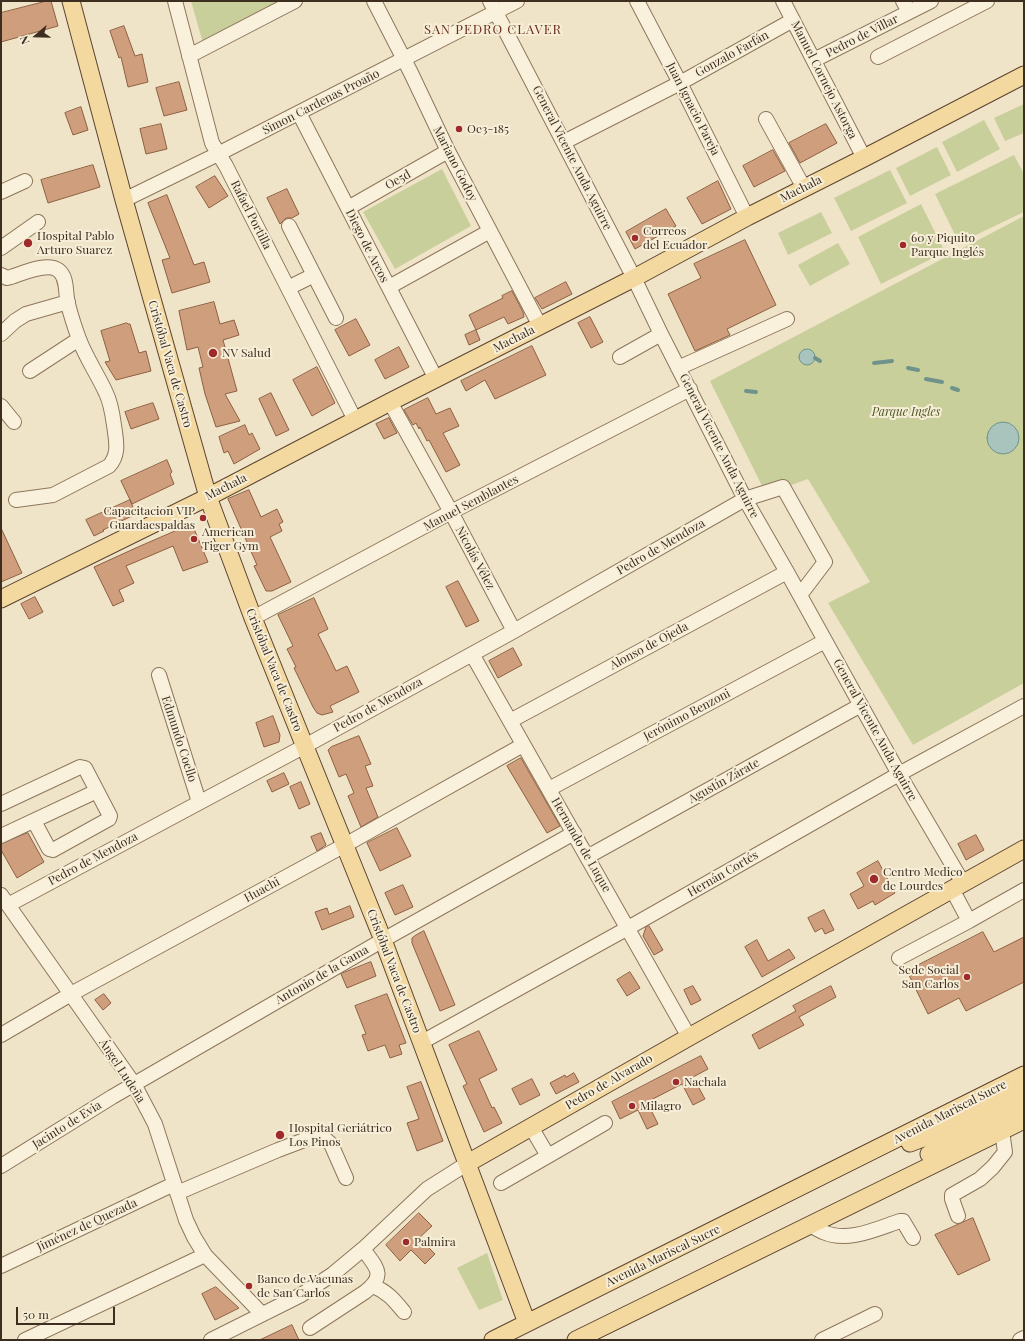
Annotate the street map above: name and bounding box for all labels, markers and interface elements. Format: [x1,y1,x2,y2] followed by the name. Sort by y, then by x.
[823,12,901,60] street label: Pedro de Villar
[16,16,56,56] north arrow
[788,19,860,141] street label: Manuel Cornejo Astorga
[424,22,562,38] district label: SAN PEDRO CLAVER
[693,28,771,80] street label: Gonzalo Farfán
[16,34,33,47] text: N
[663,60,723,158] street label: Juan Ignacio Pareja
[260,66,382,138] street label: Simon Cardenas Proaño
[529,83,615,233] street label: General Vicente Anda Aguirre
[467,122,509,136] place label: Oe3-185
[430,124,480,204] street label: Mariano Godoy
[454,124,464,134] marker: Oe3-185
[383,167,413,193] street label: Oe5d
[778,172,824,206] street label: Machala
[227,178,275,252] street label: Rafael Portilla
[342,207,392,285] street label: Diego de Arcos
[643,224,707,252] place label: Correos del Ecuador
[37,229,114,257] place label: Hospital Pablo Arturo Suarez
[911,231,984,259] place label: 60 y Piquito Parque Inglés
[630,233,640,243] marker: Correos del Ecuador
[22,237,34,249] marker: Hospital Pablo Arturo Suarez
[898,240,908,250] marker: 60 y Piquito Parque Inglés
[145,299,195,429] street label: Cristóbal Vaca de Castro
[491,322,537,356] street label: Machala
[222,346,271,360] place label: NV Salud
[207,347,219,359] marker: NV Salud
[676,371,762,521] street label: General Vicente Anda Aguirre
[872,405,940,419] park label: Parque Ingles
[203,470,249,504] street label: Machala
[421,472,521,534] street label: Manuel Semblantes
[104,504,195,532] place label: Capacitacion VIP Guardaespaldas
[198,513,208,523] marker: Capacitacion VIP Guardaespaldas
[614,516,708,578] street label: Pedro de Mendoza
[452,524,498,592] street label: Nicolás Vélez
[202,525,259,553] place label: American Tiger Gym
[189,534,199,544] marker: American Tiger Gym
[243,606,305,734] street label: Cristóbal Vaca de Castro
[607,619,691,673] street label: Alonso de Ojeda
[830,656,920,804] street label: General Vicente Anda Aguirre
[331,675,425,735] street label: Pedro de Mendoza
[641,686,733,744] street label: Jerónimo Benzoni
[158,694,200,784] street label: Edmundo Coello
[686,756,762,806] street label: Agustín Zárate
[548,795,614,895] street label: Hernando de Luque
[46,829,140,889] street label: Pedro de Mendoza
[685,848,761,900] street label: Hernán Cortés
[883,865,963,893] place label: Centro Medico de Lourdes
[868,873,880,885] marker: Centro Medico de Lourdes
[242,874,282,906] street label: Huachi
[364,907,424,1035] street label: Cristóbal Vaca de Castro
[273,942,371,1008] street label: Antonio de la Gama
[899,963,959,991] place label: Sede Social San Carlos
[962,972,972,982] marker: Sede Social San Carlos
[96,1036,148,1106] street label: Ángel Ludeña
[563,1051,655,1113] street label: Pedro de Alvarado
[684,1075,726,1089] place label: Nachala
[671,1077,681,1087] marker: Nachala
[891,1077,1009,1147] street label: Avenida Mariscal Sucre
[30,1098,104,1152] street label: Jacinto de Evia
[640,1099,681,1113] place label: Milagro
[627,1101,637,1111] marker: Milagro
[289,1121,392,1149] place label: Hospital Geriátrico Los Pinos
[274,1129,286,1141] marker: Hospital Geriátrico Los Pinos
[35,1196,139,1254] street label: Jiménez de Quezada
[604,1222,722,1290] street label: Avenida Mariscal Sucre
[414,1235,456,1249] place label: Palmira
[401,1237,411,1247] marker: Palmira
[257,1272,353,1300] place label: Banco de Vacunas de San Carlos
[244,1281,254,1291] marker: Banco de Vacunas de San Carlos
[18,1299,117,1325] scale bar
[23,1306,49,1322] text: 50 m

